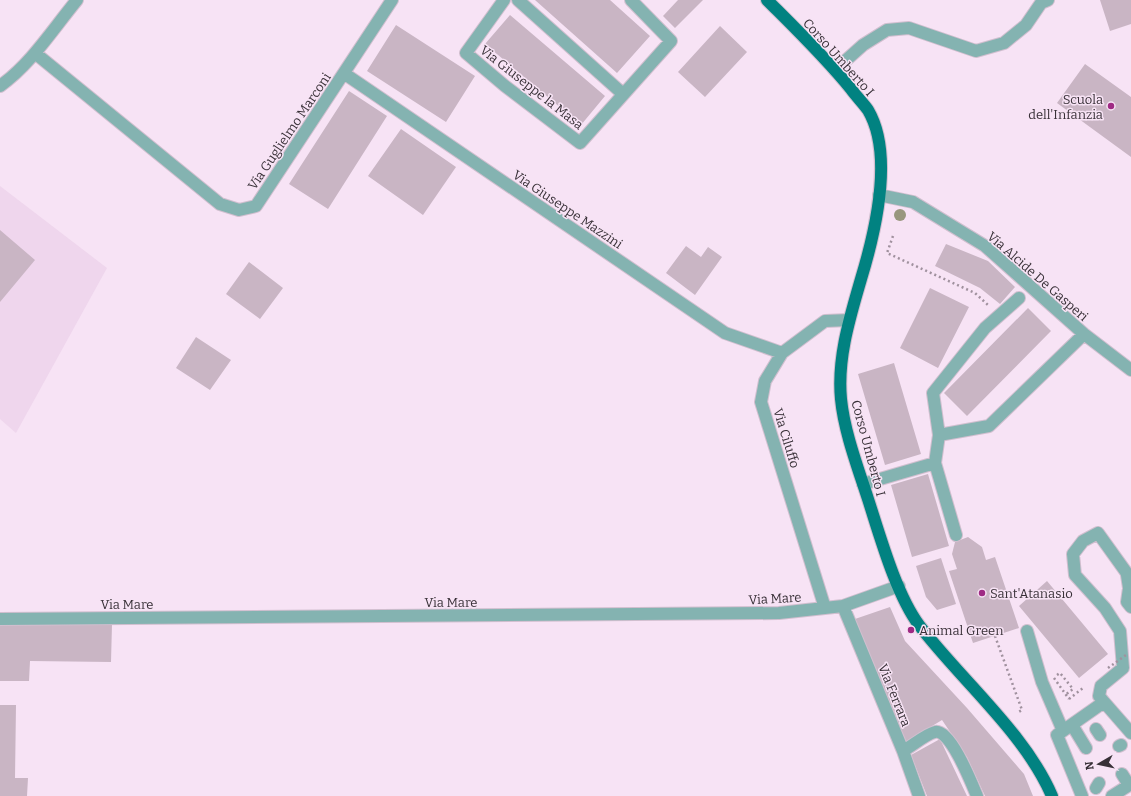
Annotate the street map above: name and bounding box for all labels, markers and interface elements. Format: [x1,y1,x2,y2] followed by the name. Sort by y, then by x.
[800,16,877,99] street label: Corso Umberto I
[477,42,586,132] street label: Via Giuseppe la Masa
[245,70,334,192] street label: Via Guglielmo Marconi
[1028,92,1103,122] place label: Scuola dell'Infanzia
[1106,101,1116,111] marker: Scuola dell'Infanzia
[510,167,625,252] street label: Via Giuseppe Mazzini
[984,229,1091,324] street label: Via Alcide De Gasperi
[848,398,889,498] street label: Corso Umberto I
[770,406,803,470] street label: Via Ciluffo
[990,586,1073,601] place label: Sant'Atanasio
[977,588,987,598] marker: Sant'Atanasio
[748,590,802,607] street label: Via Mare
[425,595,477,610] street label: Via Mare
[101,597,153,612] street label: Via Mare
[919,623,1004,638] place label: Animal Green
[906,625,916,635] marker: Animal Green
[875,662,914,729] street label: Via Ferrara
[1079,744,1119,784] north arrow
[1082,760,1097,771] text: N

